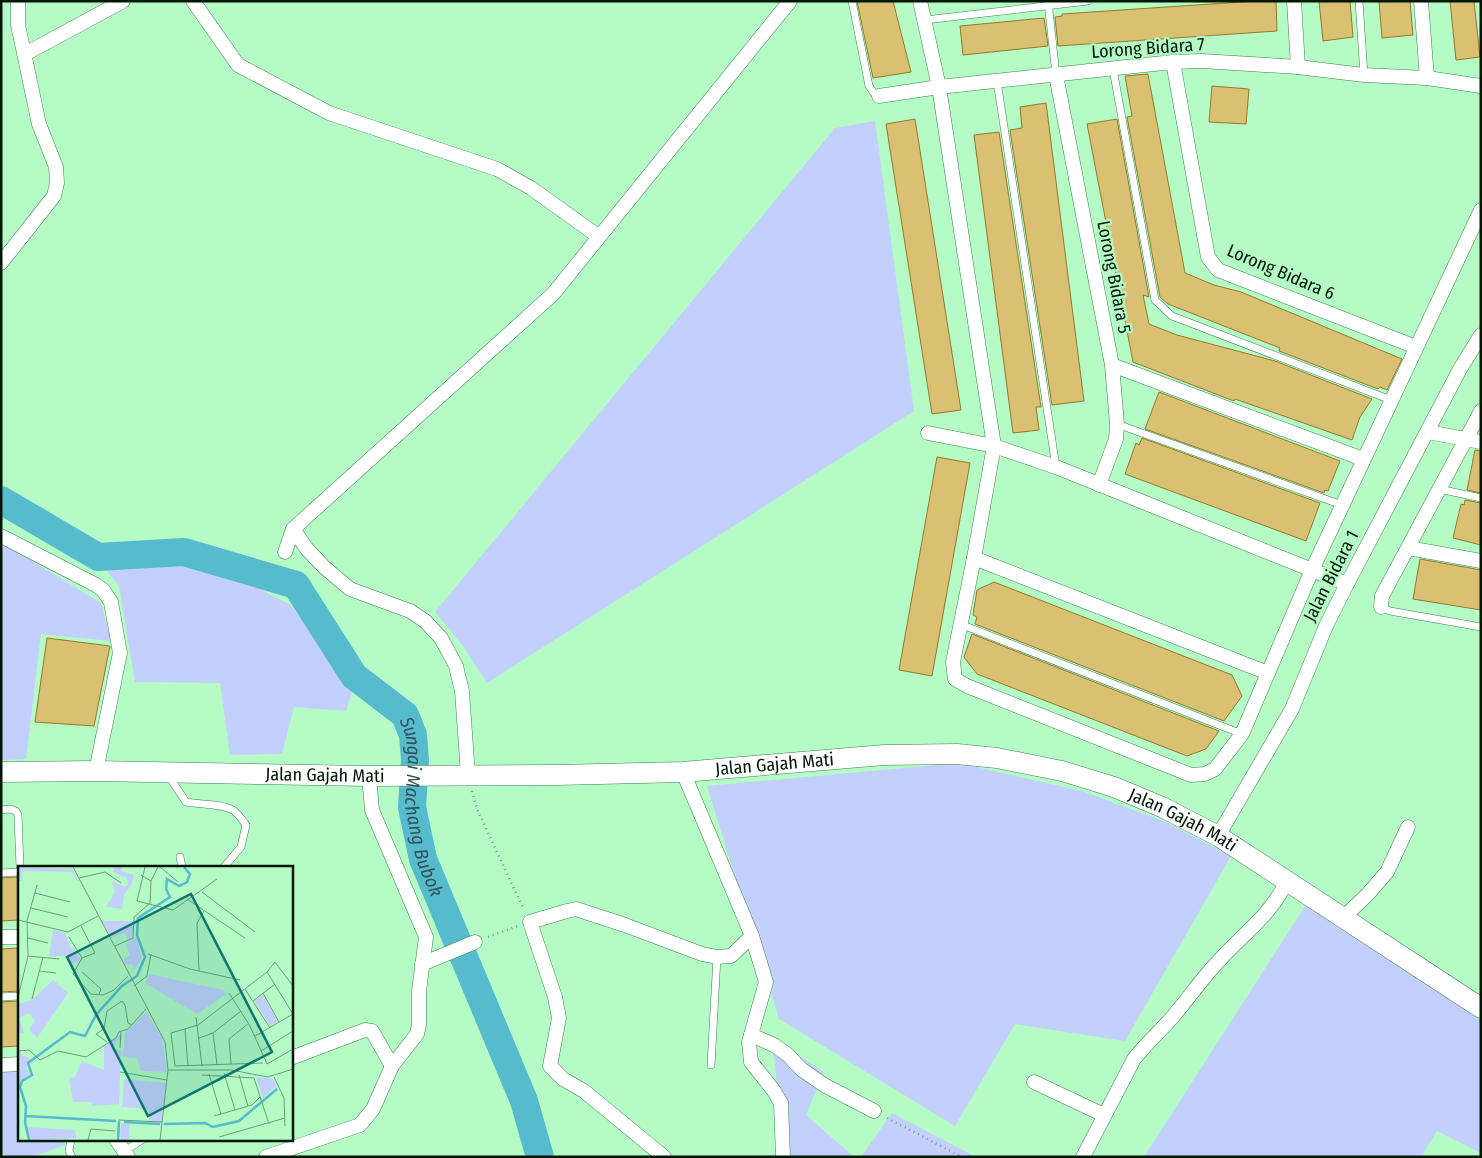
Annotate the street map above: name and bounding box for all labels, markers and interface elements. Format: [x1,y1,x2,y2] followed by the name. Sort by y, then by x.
[1091,33,1205,63] street label: Lorong Bidara 7
[1092,219,1136,335] street label: Lorong Bidara 5
[1224,239,1338,305] street label: Lorong Bidara 6
[1299,527,1363,625] street label: Jalan Bidara 1
[395,712,449,900] water label: Sungai Machang Bubok
[714,748,835,780] street label: Jalan Gajah Mati
[265,763,384,787] street label: Jalan Gajah Mati
[1125,783,1241,857] street label: Jalan Gajah Mati
[18,866,292,1140] inset map

